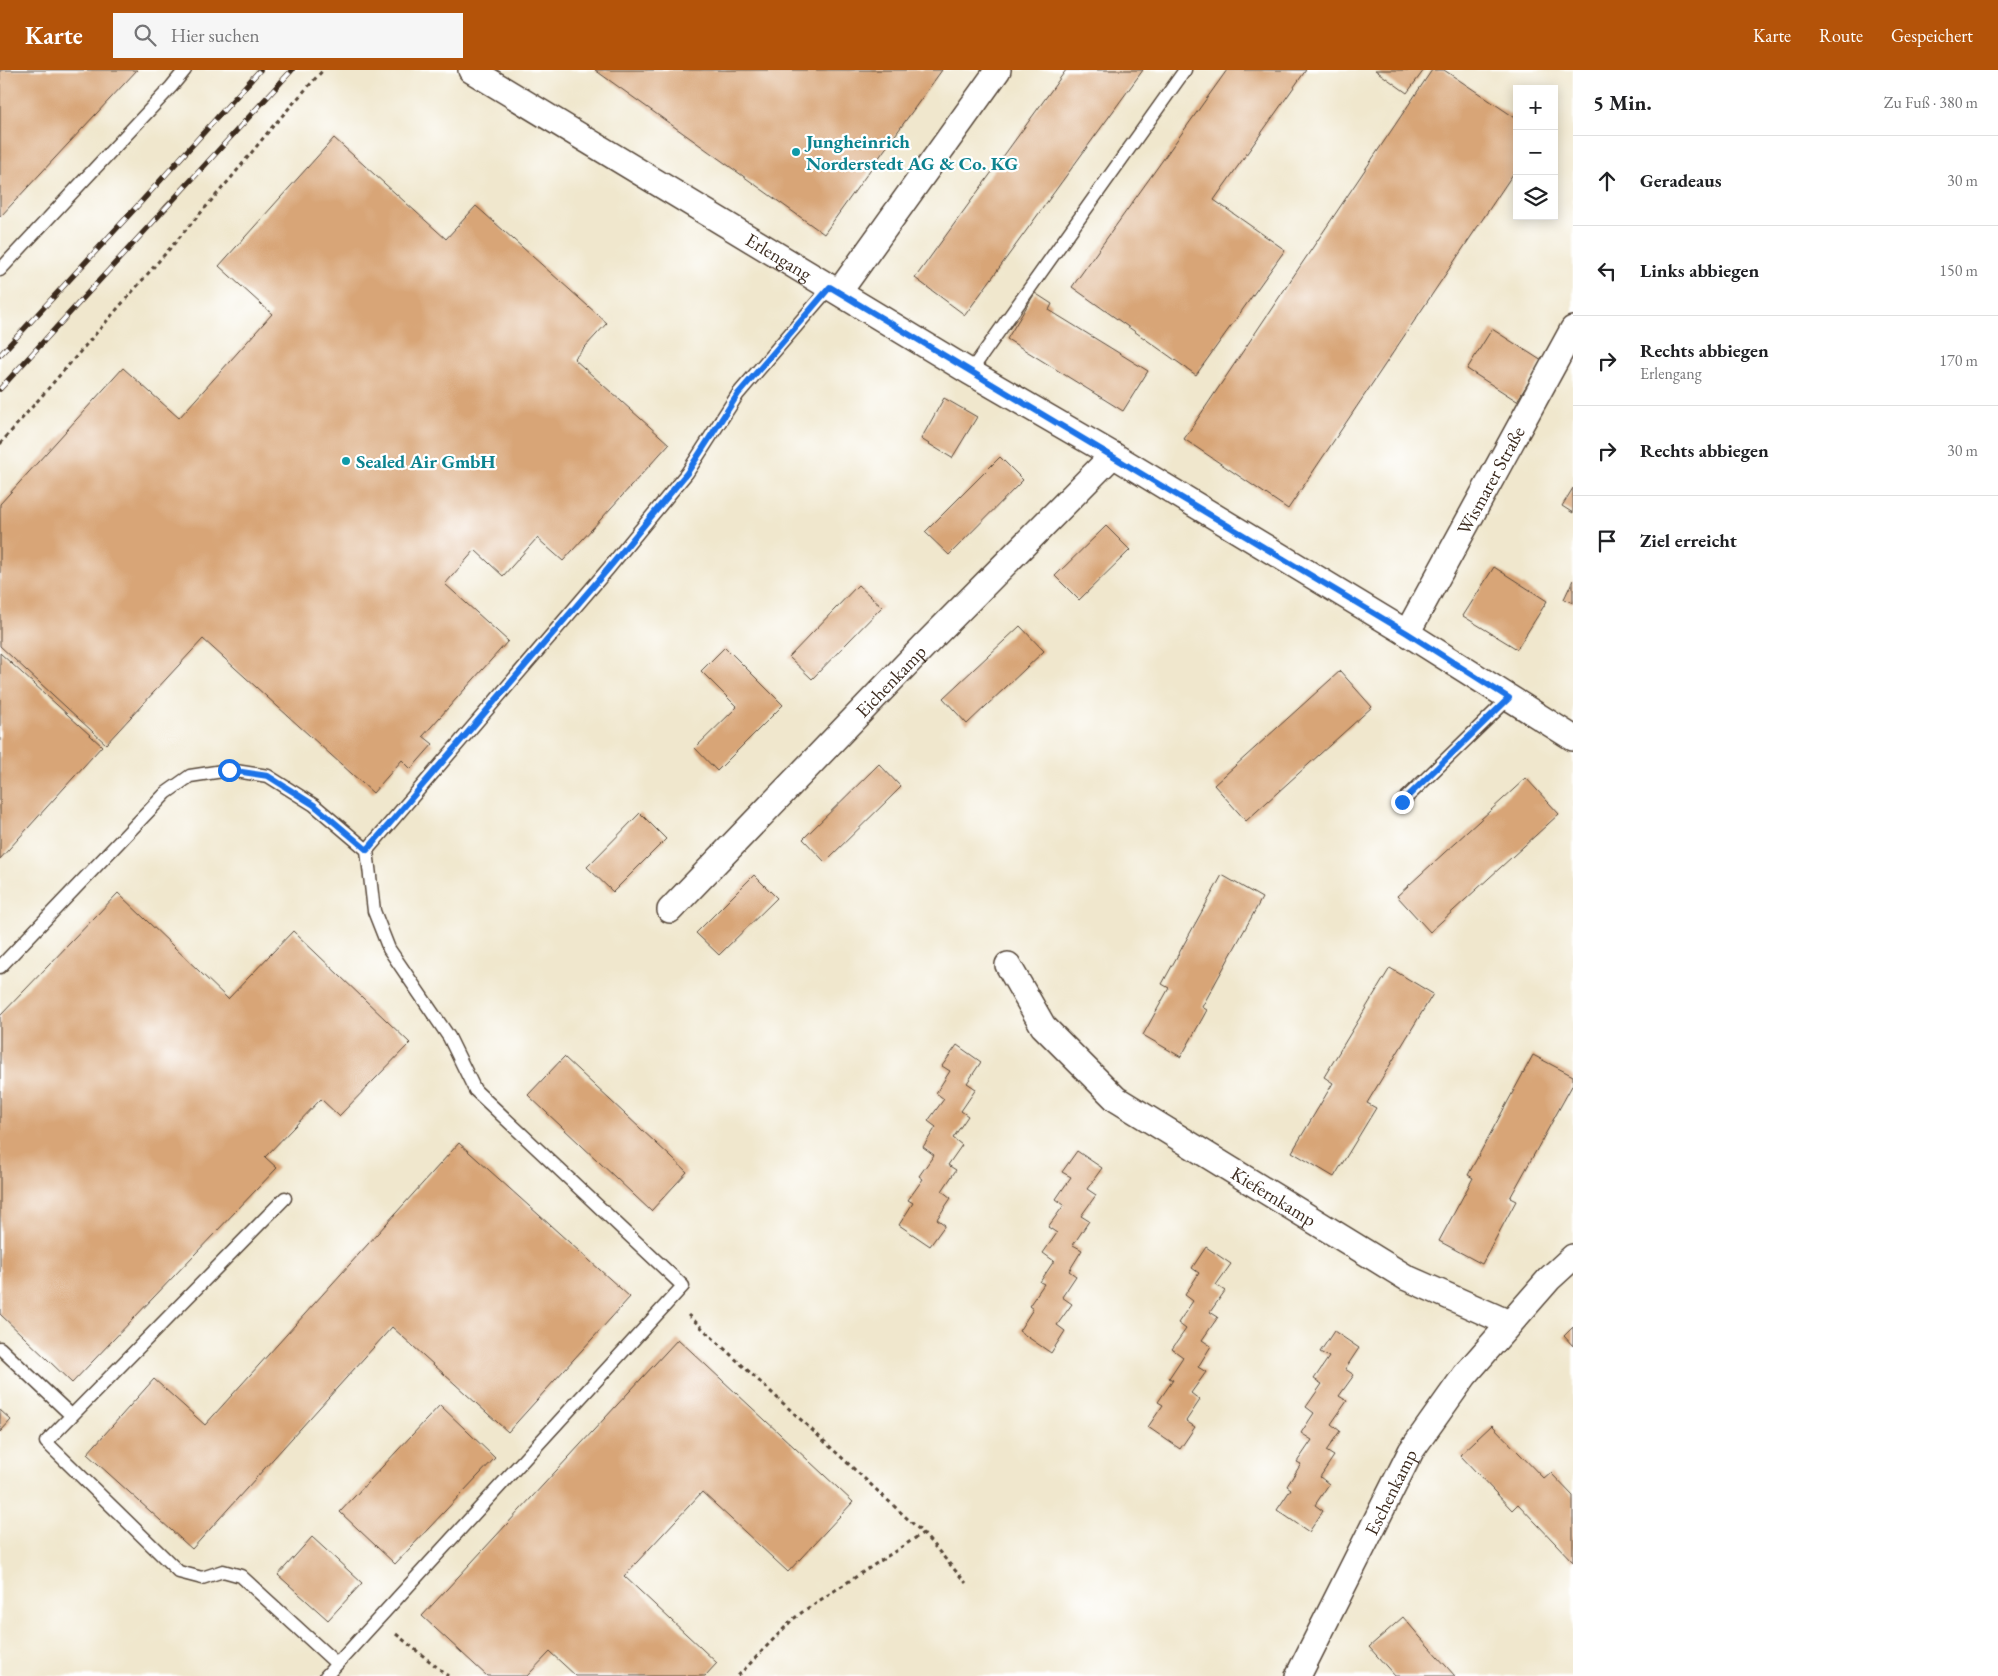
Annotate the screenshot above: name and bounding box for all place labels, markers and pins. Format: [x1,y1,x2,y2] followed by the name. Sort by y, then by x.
[804,129,1018,176] place label: Jungheinrich Norderstedt AG & Co. KG
[790,146,802,158] marker: Jungheinrich Norderstedt AG & Co. KG
[356,449,496,474] place label: Sealed Air GmbH
[340,455,352,467] marker: Sealed Air GmbH

